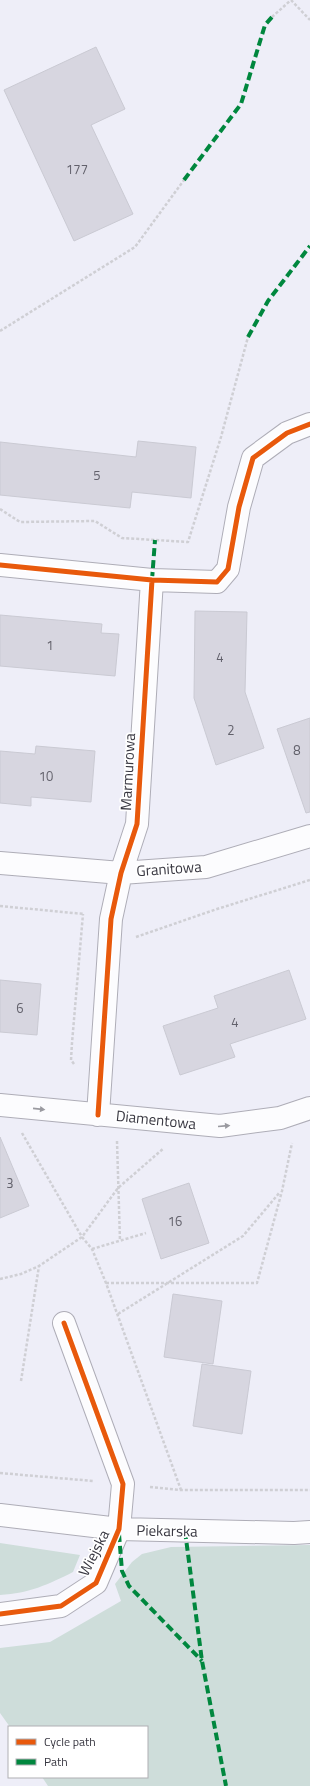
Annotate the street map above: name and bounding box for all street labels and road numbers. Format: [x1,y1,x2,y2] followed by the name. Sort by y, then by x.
[114,732,141,811] street label: Marmurowa
[136,855,203,882] street label: Granitowa
[115,1104,198,1135] street label: Diamentowa
[136,1518,198,1543] street label: Piekarska
[72,1525,115,1580] street label: Wiejska

